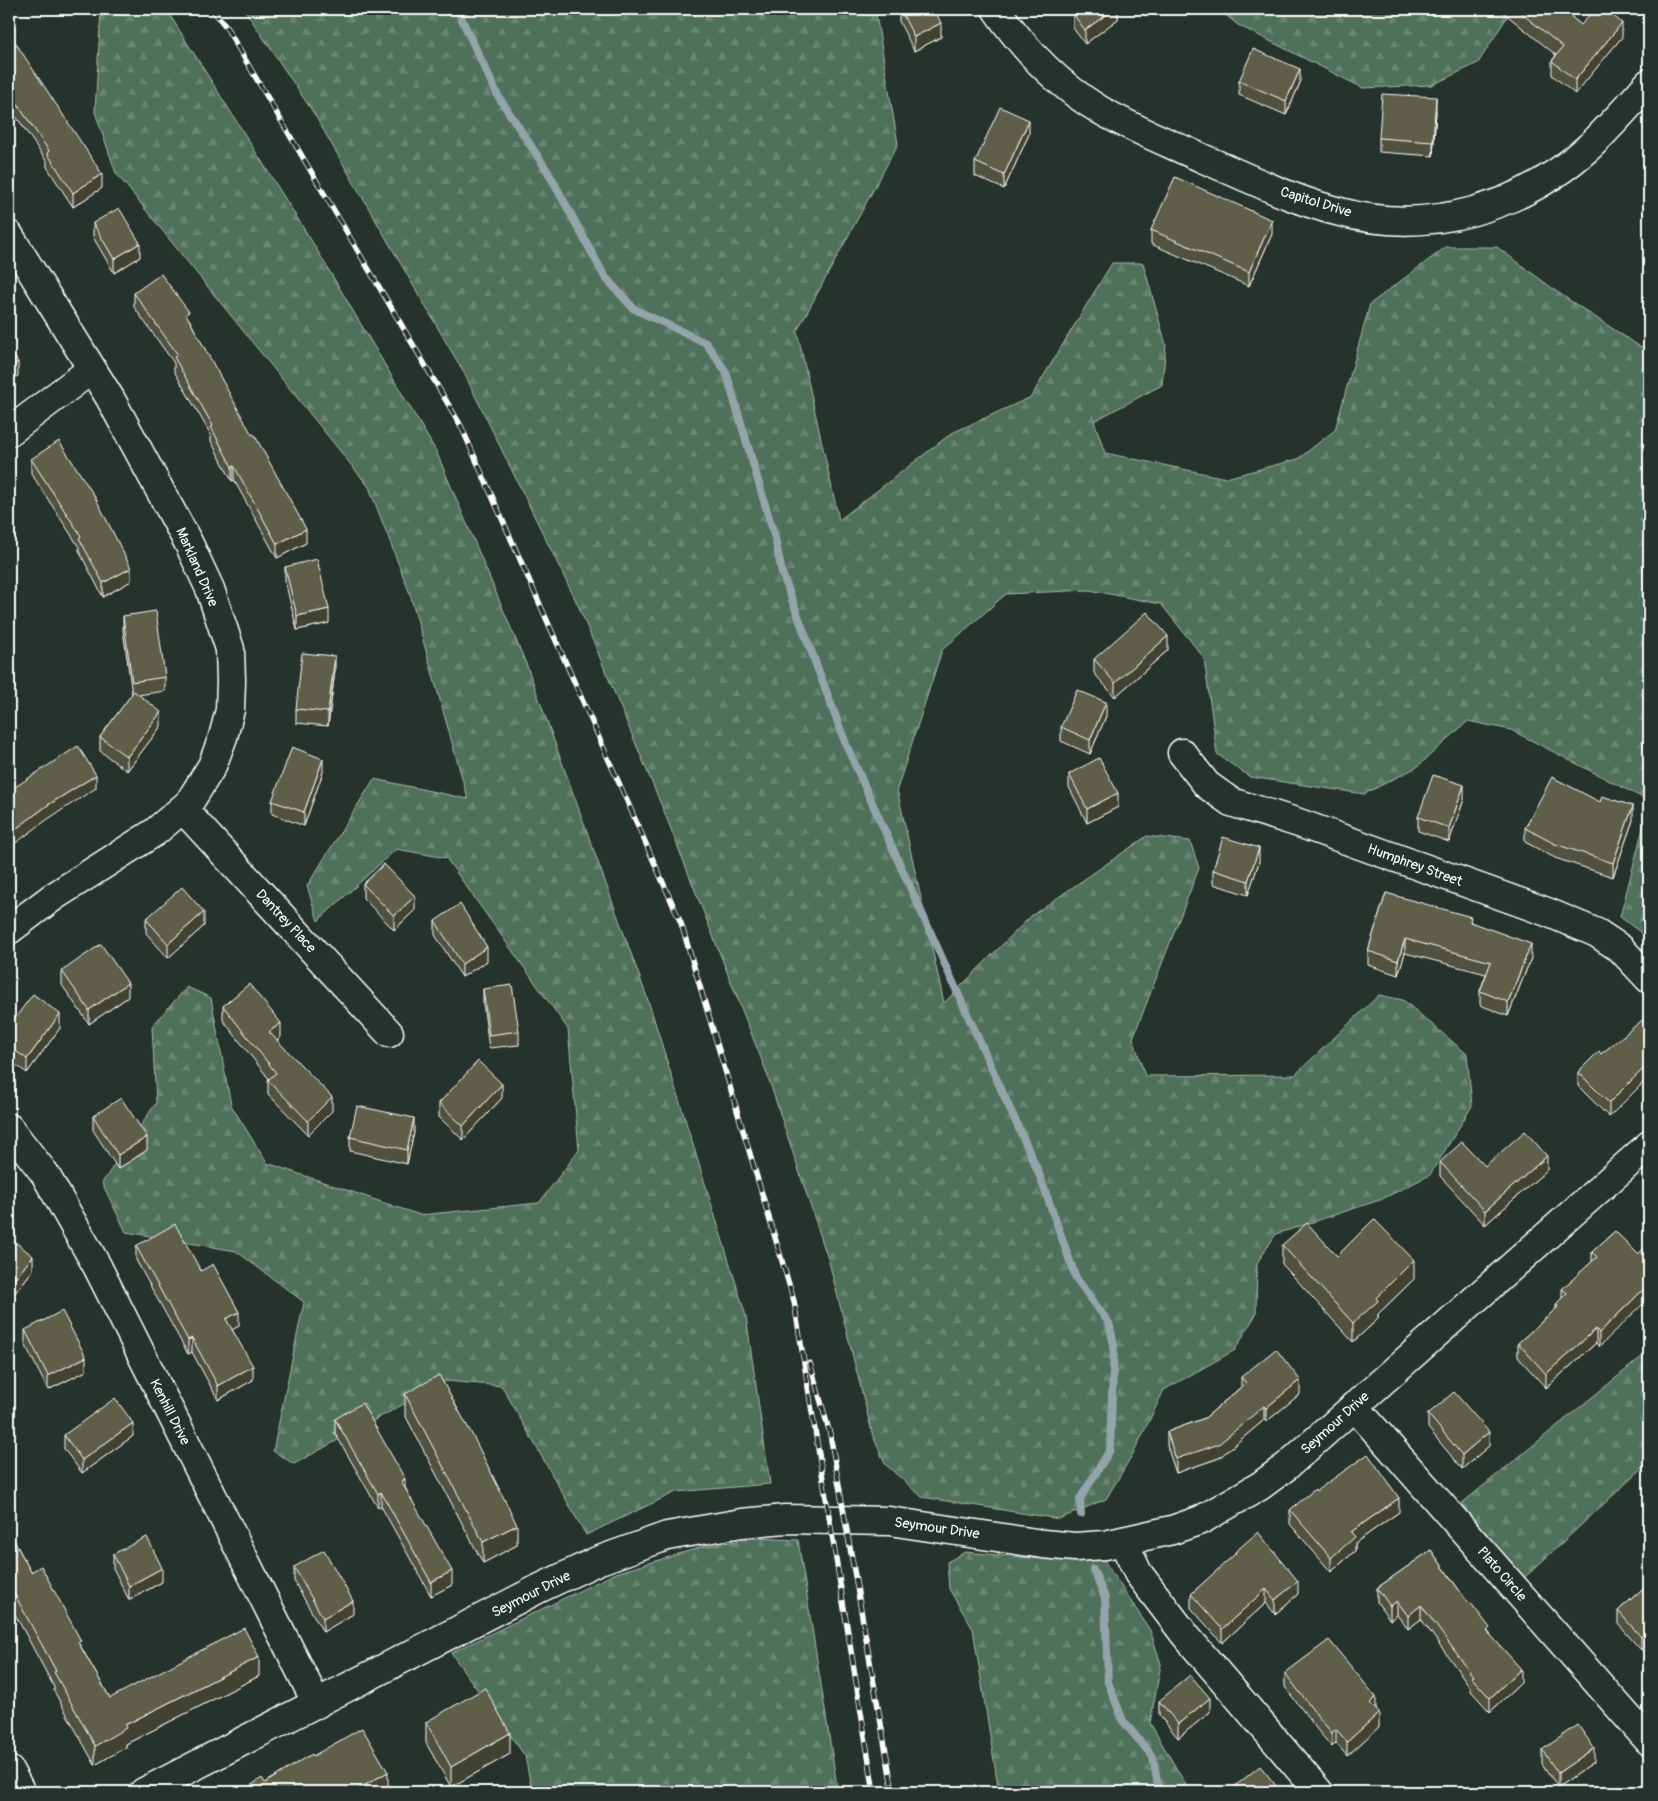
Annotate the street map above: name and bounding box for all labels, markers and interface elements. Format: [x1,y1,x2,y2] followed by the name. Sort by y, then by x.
[1278,183,1354,221] street label: Capitol Drive
[172,525,222,609] street label: Markland Drive
[1365,840,1465,890] street label: Humphrey Street
[252,886,320,956] street label: Dantrey Place
[146,1376,194,1448] street label: Kenhill Drive
[1297,1388,1373,1458] street label: Seymour Drive
[893,1514,981,1542] street label: Seymour Drive
[1474,1543,1530,1605] street label: Plato Circle
[489,1567,573,1621] street label: Seymour Drive

